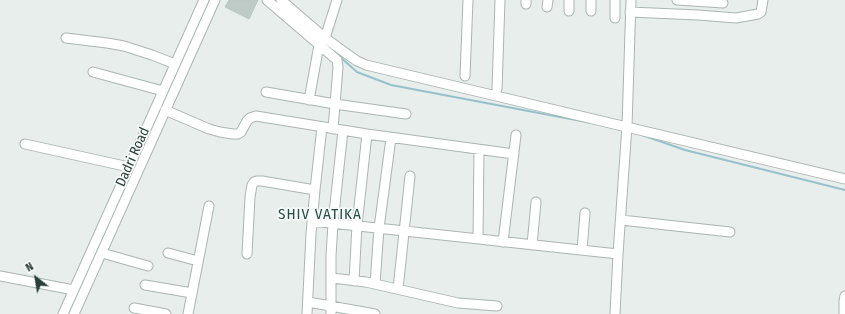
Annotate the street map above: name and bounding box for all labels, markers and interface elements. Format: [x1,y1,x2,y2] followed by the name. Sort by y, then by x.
[112,125,154,189] street label: Dadri Road
[278,206,362,224] district label: SHIV VATIKA
[16,258,56,298] north arrow
[23,260,36,275] text: N

